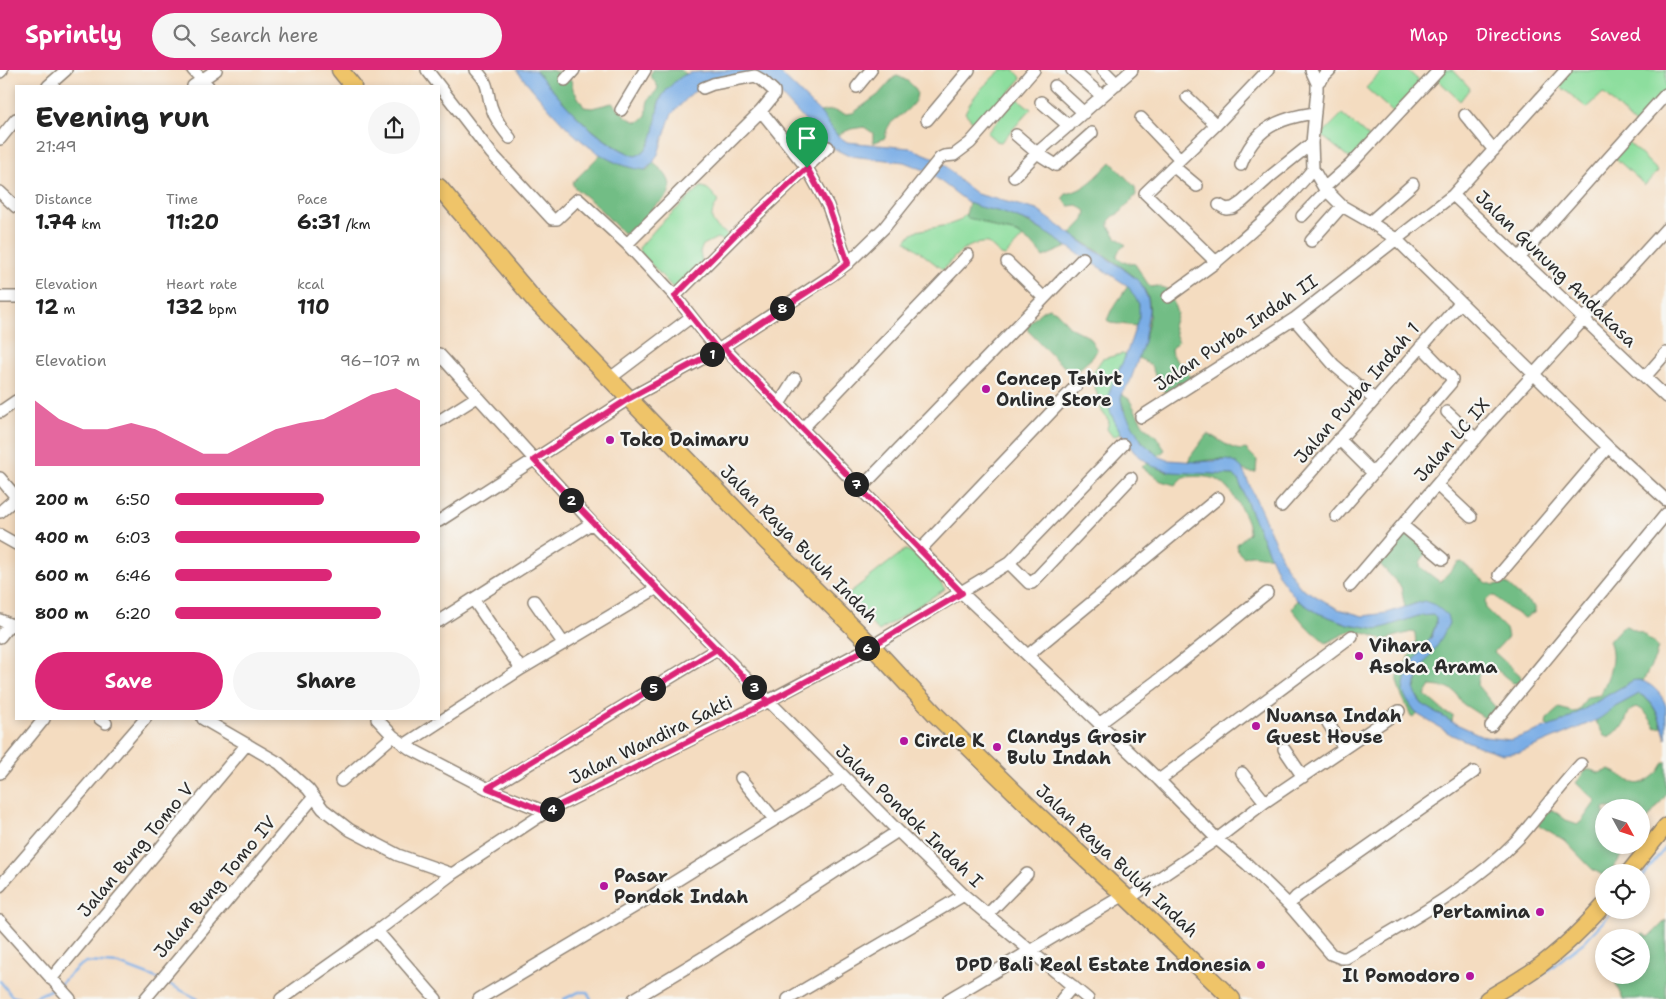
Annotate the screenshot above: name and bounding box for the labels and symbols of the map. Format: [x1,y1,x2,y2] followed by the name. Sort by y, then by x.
[786,117,828,168] pin
[1470,185,1642,353] street label: Jalan Gunung Andakasa
[1150,269,1322,397] street label: Jalan Purba Indah II
[770,296,794,320] pin: 8
[1289,317,1425,469] street label: Jalan Purba Indah 1
[700,342,724,366] pin: 1
[996,367,1122,412] place label: Concep Tshirt Online Store
[980,383,992,395] marker: Concep Tshirt Online Store
[1409,393,1495,487] street label: Jalan LC IX
[620,428,749,452] place label: Toko Daimaru
[604,434,616,446] marker: Toko Daimaru
[715,460,883,628] street label: Jalan Raya Buluh Indah
[844,472,868,496] pin: 7
[558,488,584,512] pin: 2
[1369,634,1498,679] place label: Vihara Asoka Arama
[854,636,880,660] pin: 6
[1353,650,1365,662] marker: Vihara Asoka Arama
[742,674,766,700] pin: 3
[640,676,666,700] pin: 5
[566,690,736,790] street label: Jalan Wandira Sakti
[1266,704,1402,749] place label: Nuansa Indah Guest House
[1250,720,1262,732] marker: Nuansa Indah Guest House
[1007,725,1147,770] place label: Clandys Grosir Bulu Indah
[914,729,985,753] place label: Circle K
[898,735,910,747] marker: Circle K
[830,739,988,893] street label: Jalan Pondok Indah I
[991,741,1003,753] marker: Clandys Grosir Bulu Indah
[73,778,199,922] street label: Jalan Bung Tomo V
[1031,779,1203,943] street label: Jalan Raya Buluh Indah
[540,796,564,822] pin: 4
[1595,799,1650,854] north arrow
[148,811,282,963] street label: Jalan Bung Tomo IV
[614,864,748,909] place label: Pasar Pondok Indah
[598,880,610,892] marker: Pasar Pondok Indah
[1432,900,1531,924] place label: Pertamina
[1534,906,1546,918] marker: Pertamina
[956,953,1252,977] place label: DPD Bali Real Estate Indonesia
[1255,959,1267,971] marker: DPD Bali Real Estate Indonesia
[1342,964,1460,988] place label: Il Pomodoro
[1464,970,1476,982] marker: Il Pomodoro

